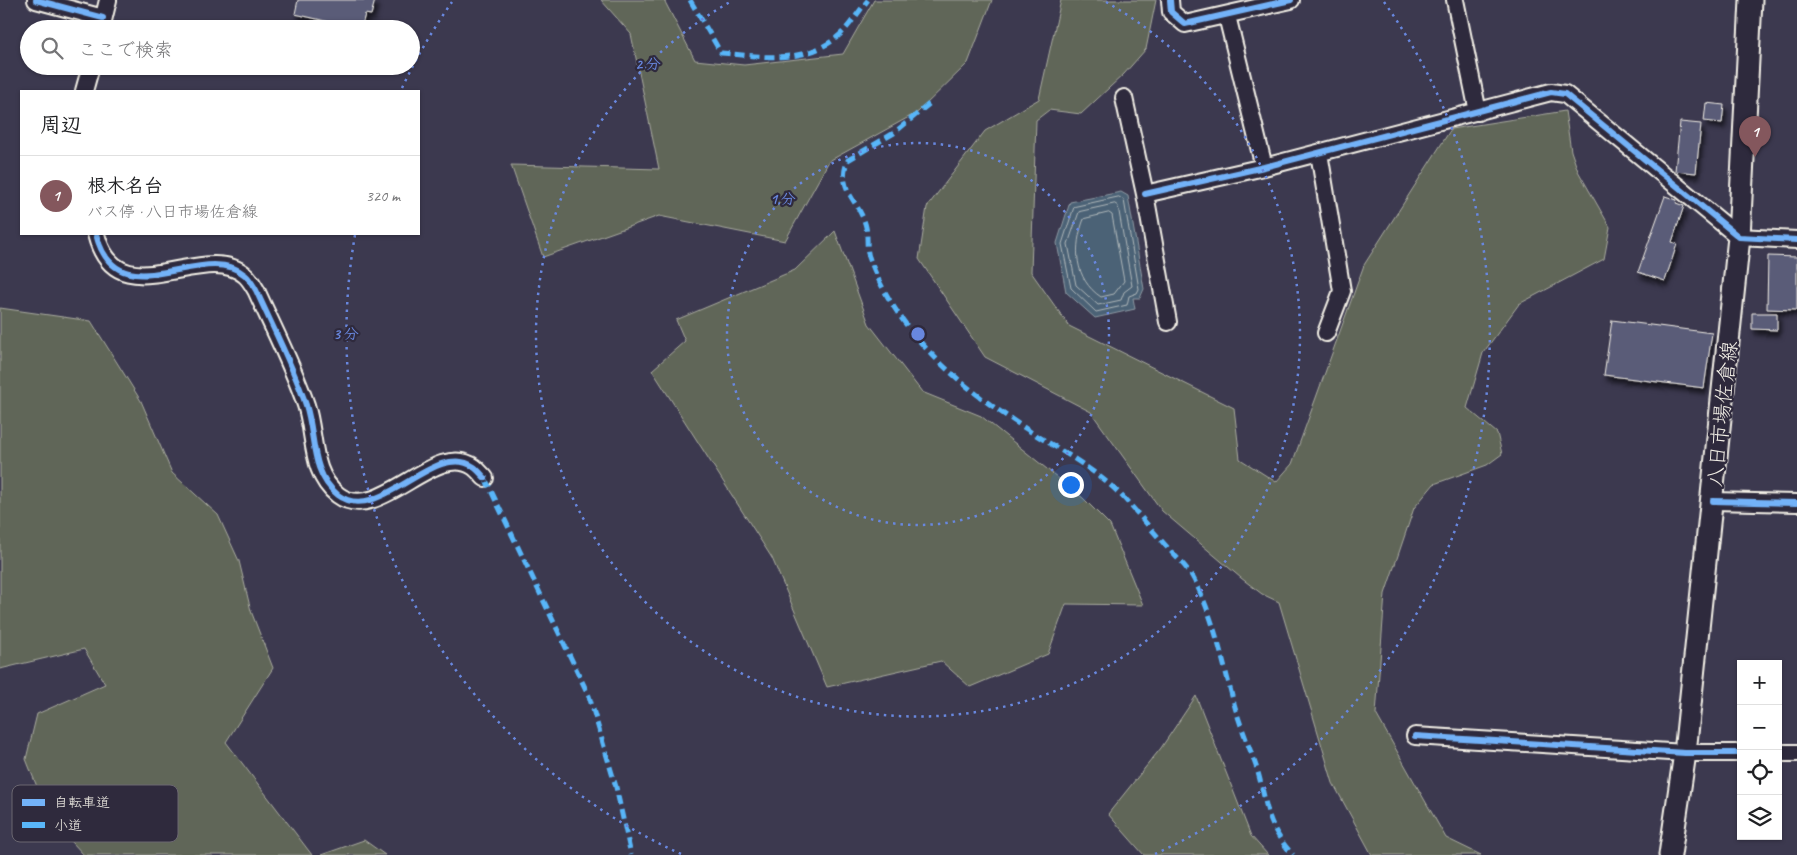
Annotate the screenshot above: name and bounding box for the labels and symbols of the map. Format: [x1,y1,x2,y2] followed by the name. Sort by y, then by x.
[635,55,661,74] text: 2 分
[1739,116,1771,157] pin: 1
[770,190,796,209] text: 1 分
[333,325,359,344] text: 3 分
[909,325,927,343] centre of rings
[1701,340,1743,488] street label: 八日市場佐倉線
[1058,472,1084,498] your location
[12,785,178,842] legend
[54,794,110,811] text: 自転車道
[54,817,82,834] text: 小道

